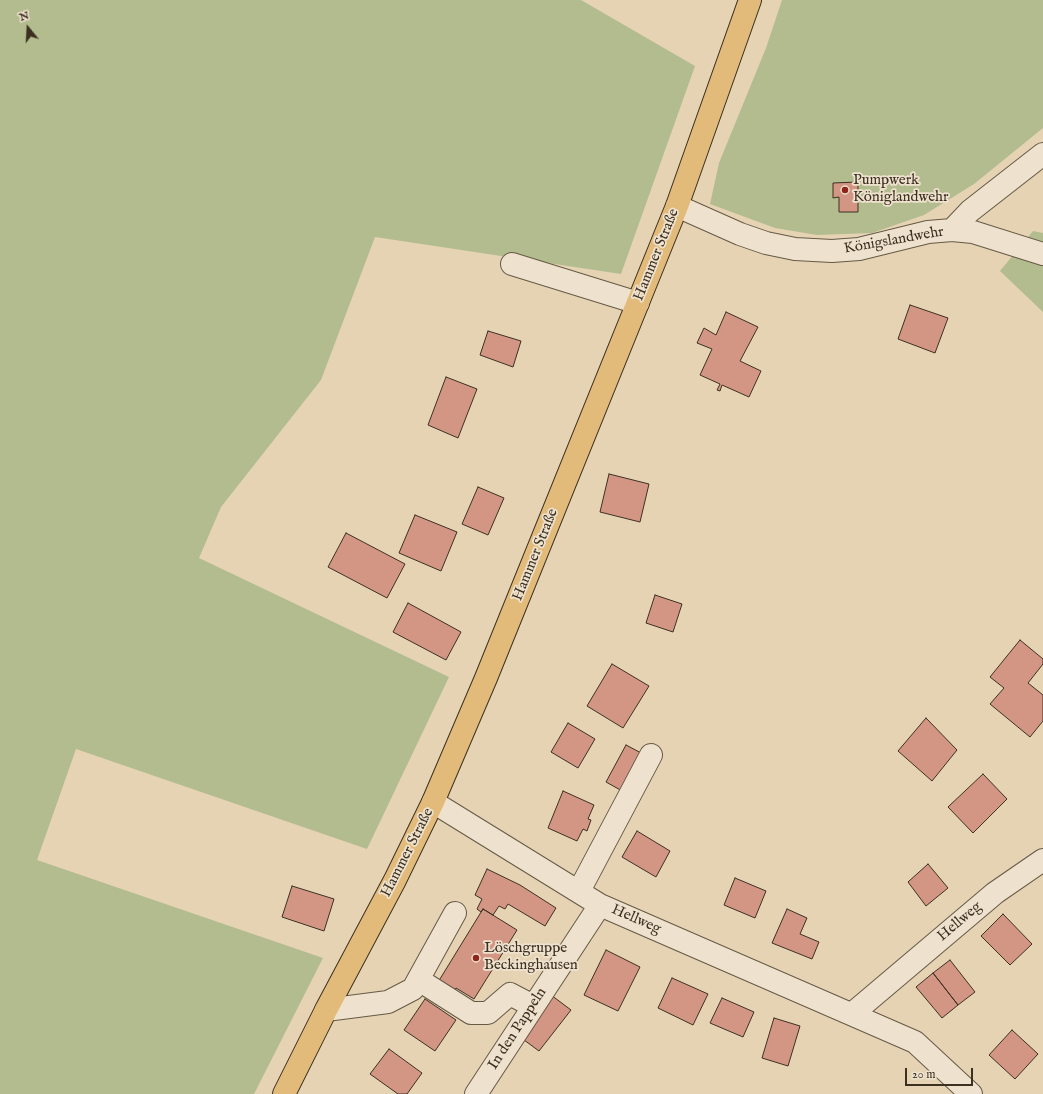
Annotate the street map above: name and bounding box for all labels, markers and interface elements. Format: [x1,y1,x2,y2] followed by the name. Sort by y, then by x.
[8,8,48,48] north arrow
[18,8,31,25] text: N
[853,172,949,207] place label: Pumpwerk Königlandwehr
[840,185,850,195] marker: Pumpwerk Königlandwehr
[630,206,684,304] street label: Hammer Straße
[843,223,945,259] street label: Königslandwehr
[509,506,563,604] street label: Hammer Straße
[378,805,438,901] street label: Hammer Straße
[934,898,986,946] street label: Hellweg
[608,901,664,939] street label: Hellweg
[484,940,578,975] place label: Löschgruppe Beckinghausen
[471,953,481,963] marker: Löschgruppe Beckinghausen
[485,985,551,1073] street label: In den Pappeln
[907,1060,975,1086] scale bar
[912,1067,935,1082] text: 20 m

